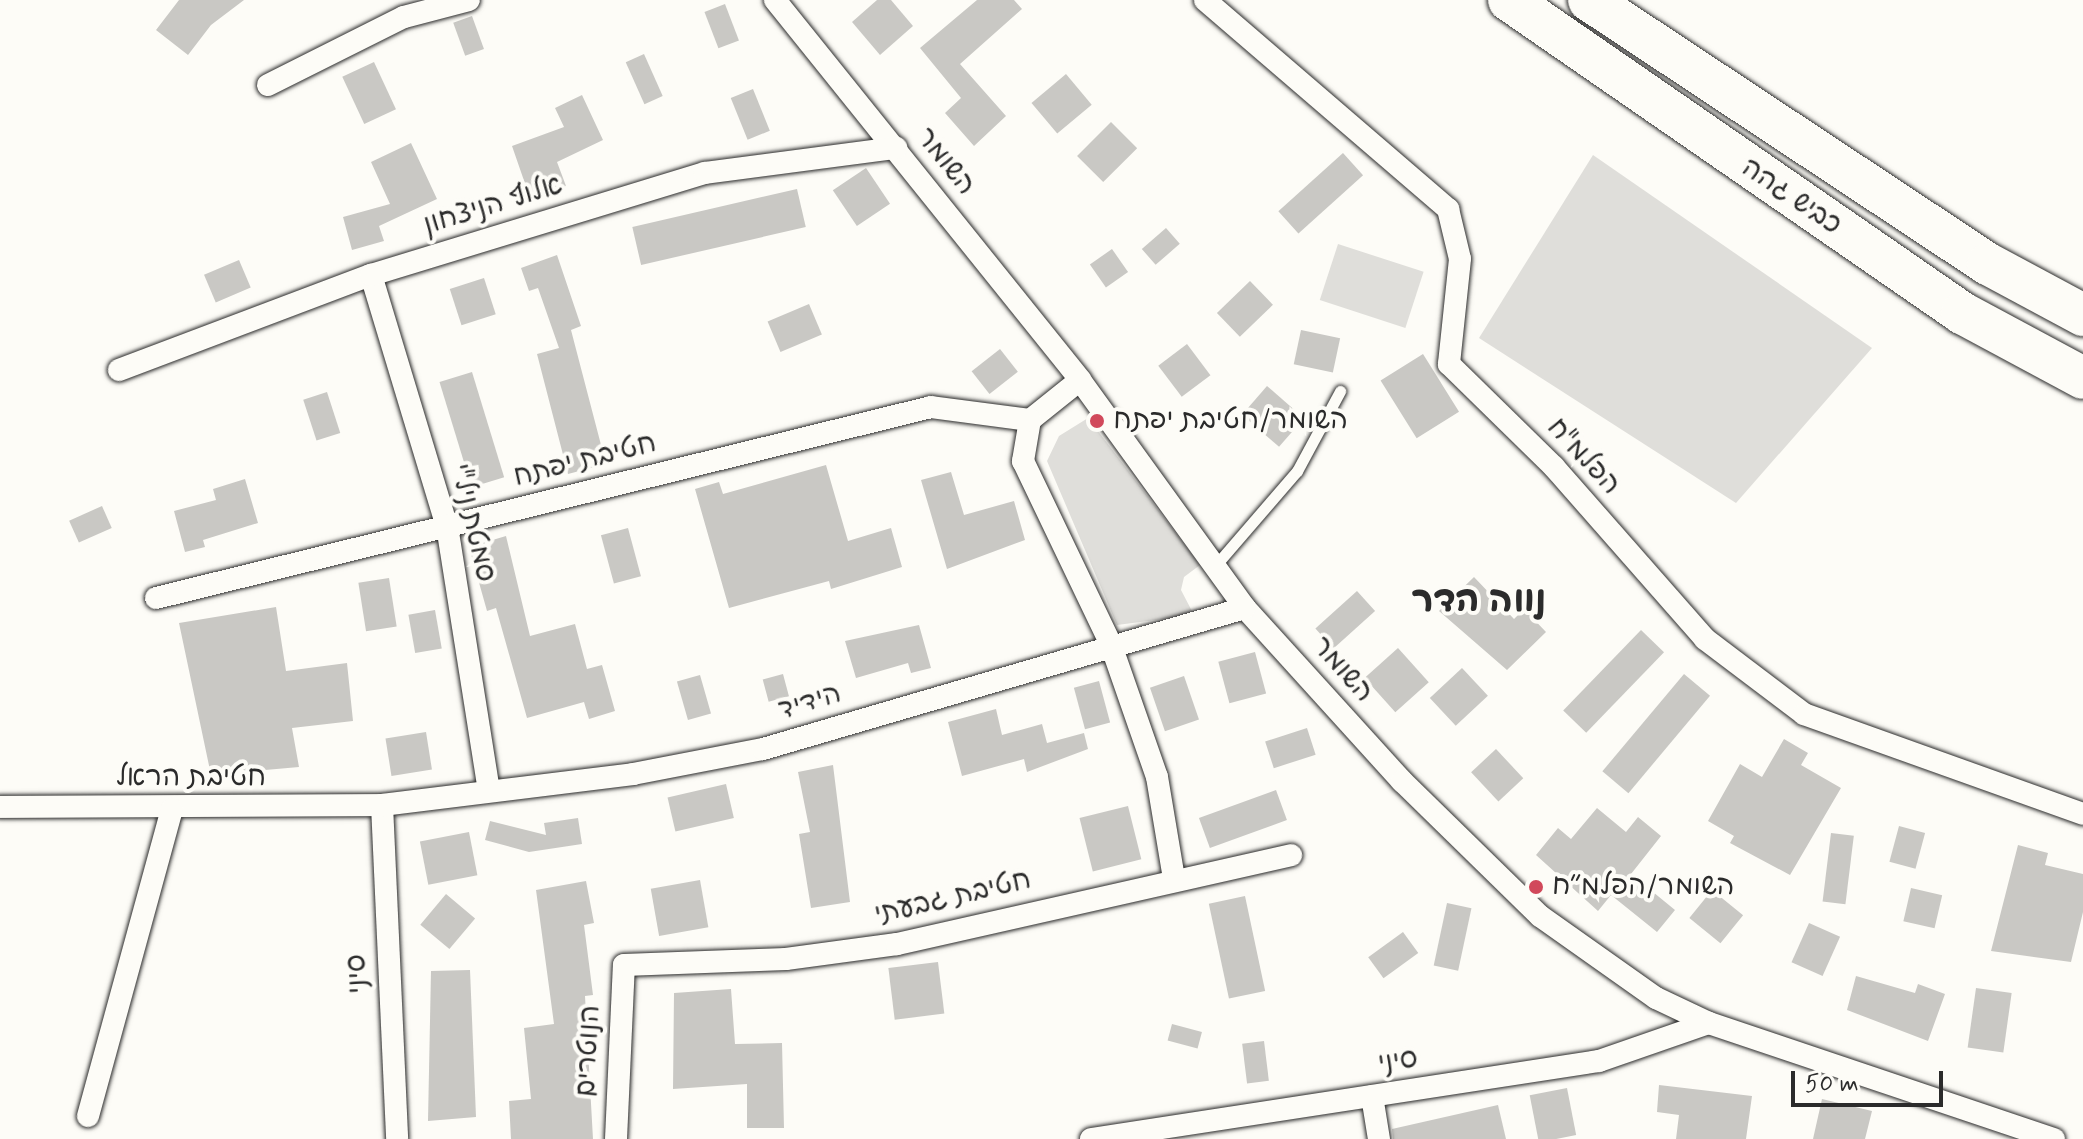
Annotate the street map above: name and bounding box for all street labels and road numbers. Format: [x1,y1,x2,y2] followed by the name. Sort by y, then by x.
[908,122,982,202] street label: השומר
[1735,151,1847,243] street label: כביש גהה
[419,169,567,243] street label: אלוף הניצחון
[1539,412,1627,502] street label: הפלמ"ח
[510,427,660,495] street label: חטיבת יפתח
[442,461,502,585] street label: סמטת ניל"י
[1304,630,1380,710] street label: השומר
[775,678,845,728] street label: הידיד
[116,761,266,795] street label: חטיבת הראל
[871,864,1035,932] street label: חטיבת גבעתי
[340,953,376,995] street label: סיני
[570,1004,608,1098] street label: הנוטרים
[1376,1042,1420,1082] street label: סיני

